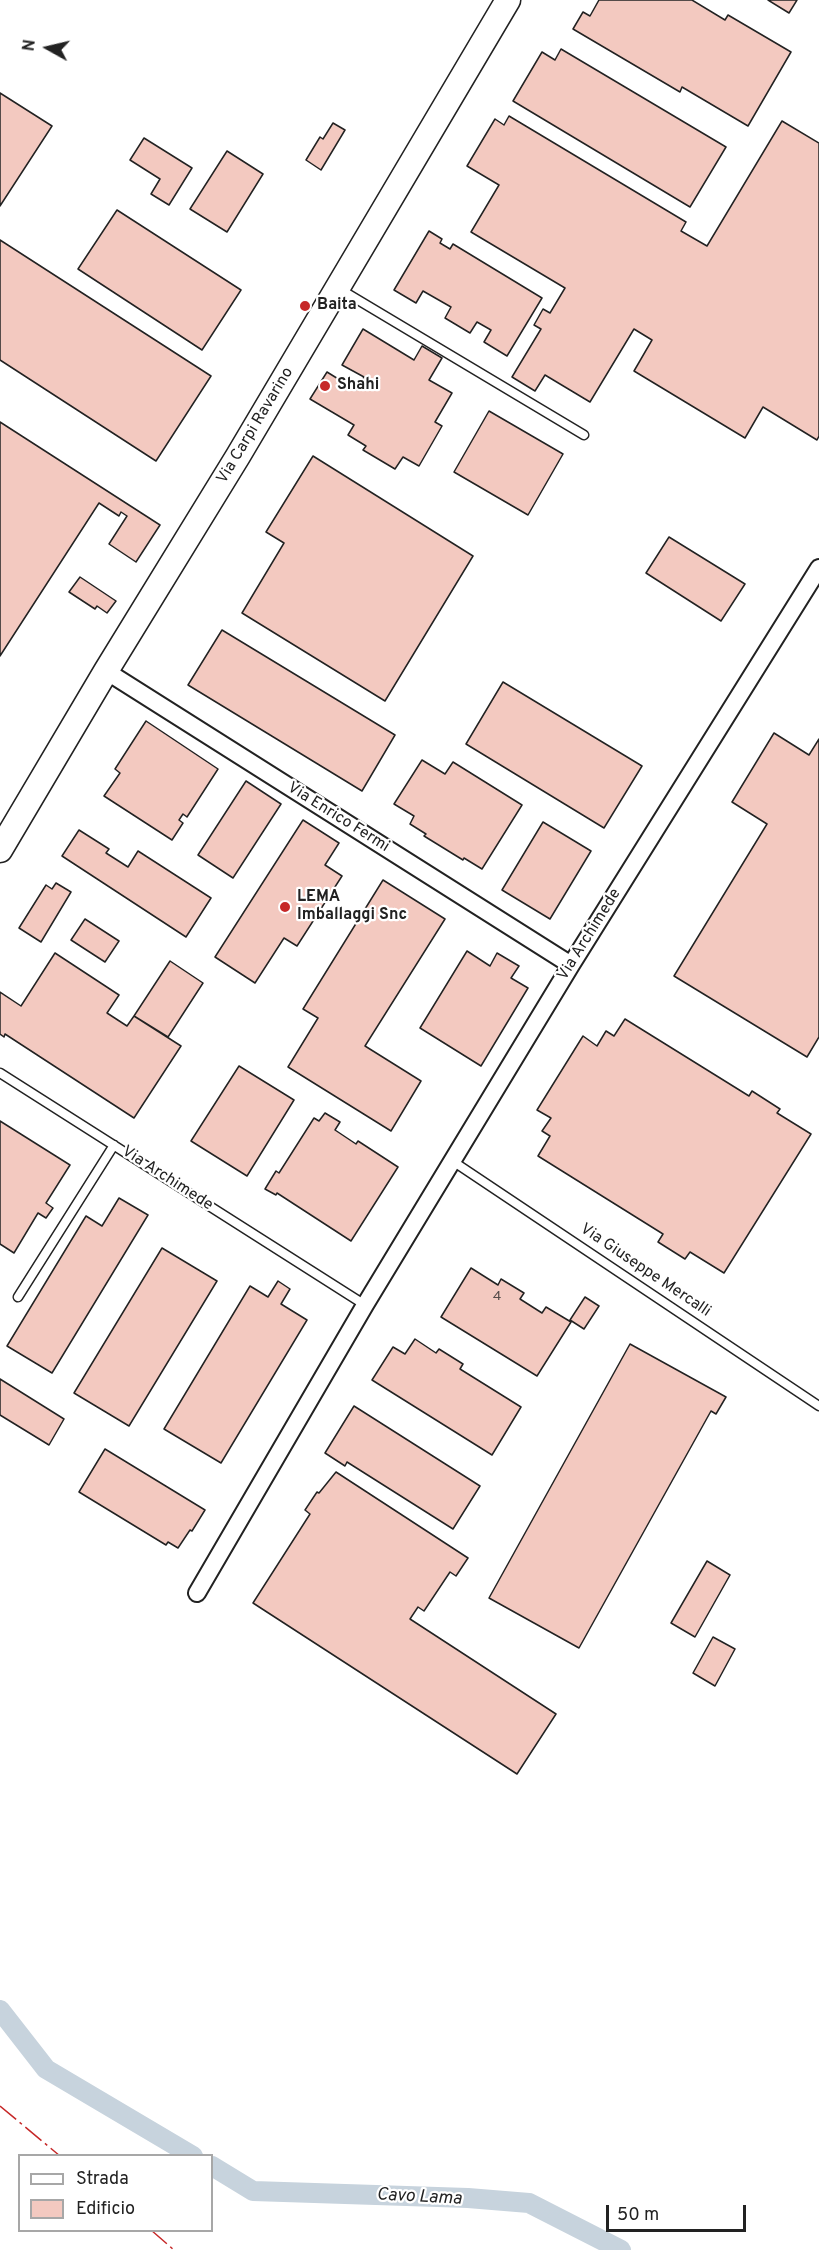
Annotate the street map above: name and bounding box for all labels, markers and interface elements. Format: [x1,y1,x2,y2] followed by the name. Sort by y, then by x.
[18,18,78,78] north arrow
[19,38,41,53] text: N
[317,296,357,316] place label: Baita
[298,299,312,313] marker: Baita
[214,364,298,488] street label: Via Carpi Ravarino
[337,376,379,396] place label: Shahi
[318,379,332,393] marker: Shahi
[283,779,393,857] street label: Via Enrico Fermi
[554,886,626,984] street label: Via Archimede
[297,888,407,926] place label: LEMA Imballaggi Snc
[278,900,292,914] marker: LEMA Imballaggi Snc
[118,1142,216,1216] street label: Via Archimede
[576,1220,714,1322] street label: Via Giuseppe Mercalli
[493,1289,501,1305] house number: 4
[18,2154,213,2232] legend
[76,2168,129,2191] text: Strada
[376,2185,462,2211] water label: Cavo Lama
[609,2193,748,2231] scale bar
[76,2198,135,2221] text: Edificio
[617,2204,659,2227] text: 50 m

